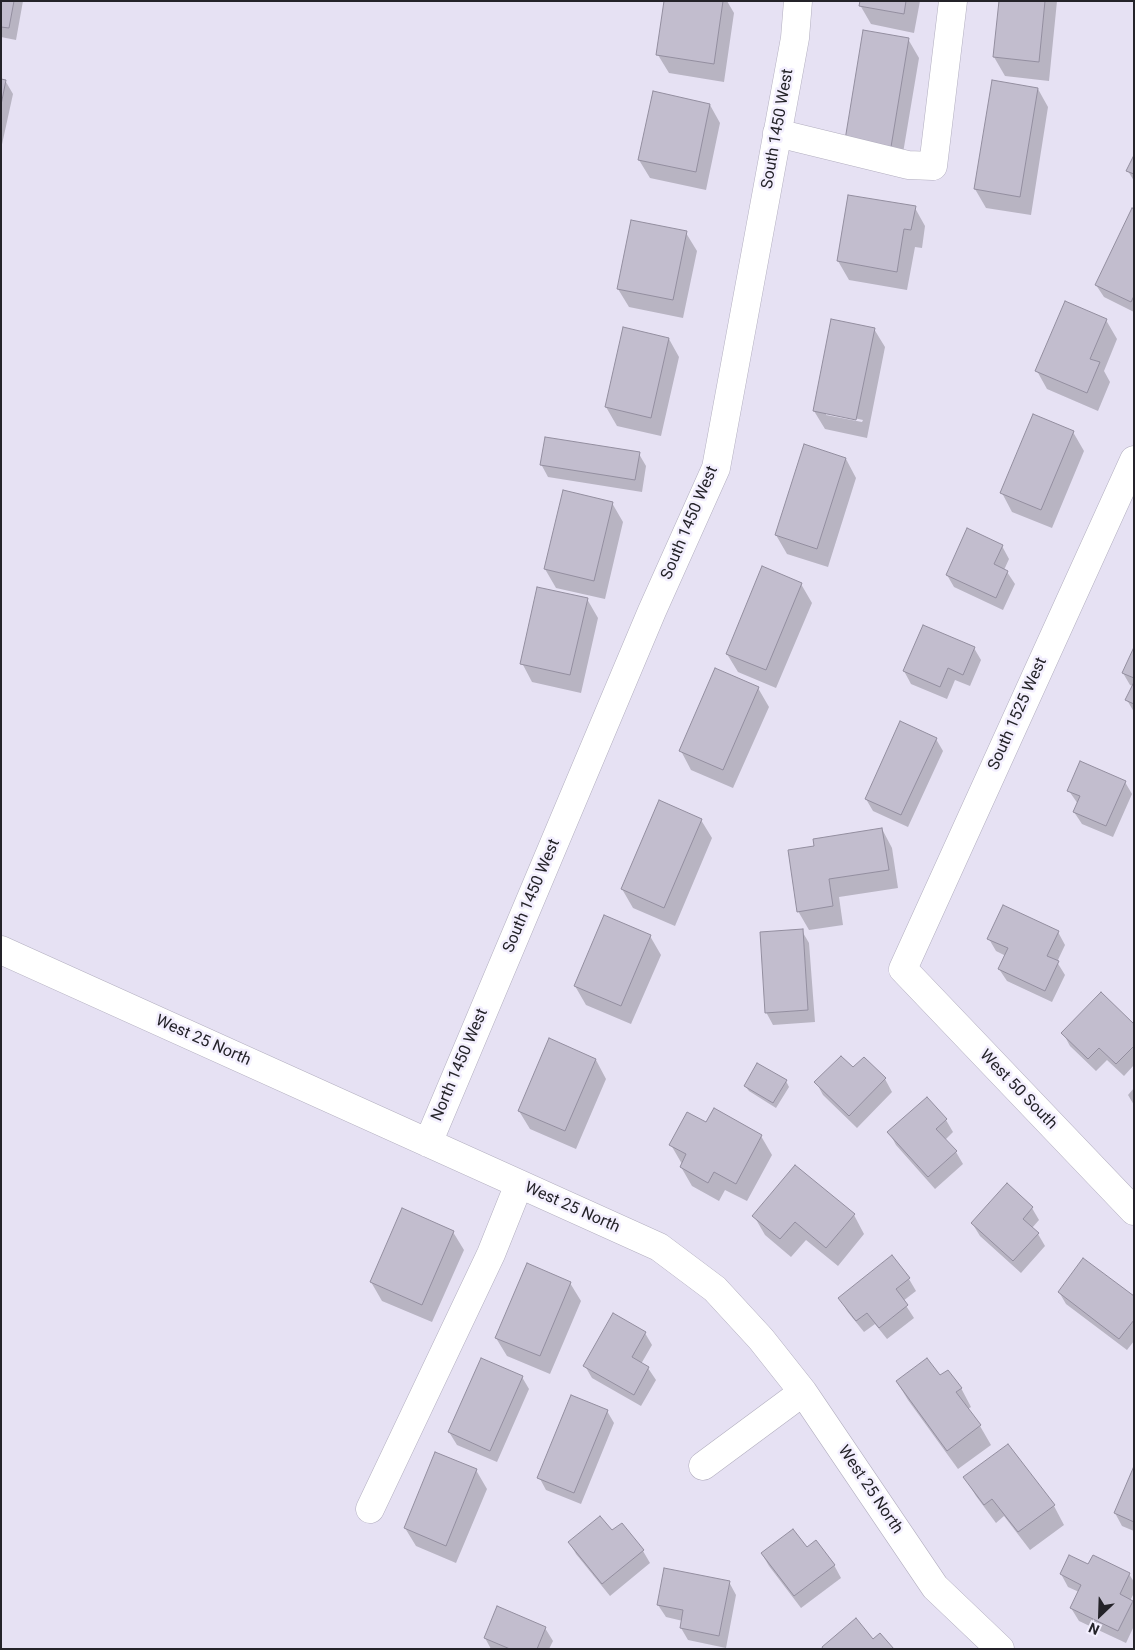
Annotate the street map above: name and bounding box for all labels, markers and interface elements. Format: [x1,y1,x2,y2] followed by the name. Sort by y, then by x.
[758,68,798,190] street label: South 1450 West
[657,463,723,583] street label: South 1450 West
[985,655,1051,773] street label: South 1525 West
[499,836,565,956] street label: South 1450 West
[428,1006,492,1124] street label: North 1450 West
[152,1011,254,1071] street label: West 25 North
[975,1046,1061,1134] street label: West 50 South
[521,1178,623,1238] street label: West 25 North
[833,1442,907,1538] street label: West 25 North
[1075,1590,1125,1640] north arrow
[1086,1619,1102,1638] text: N

